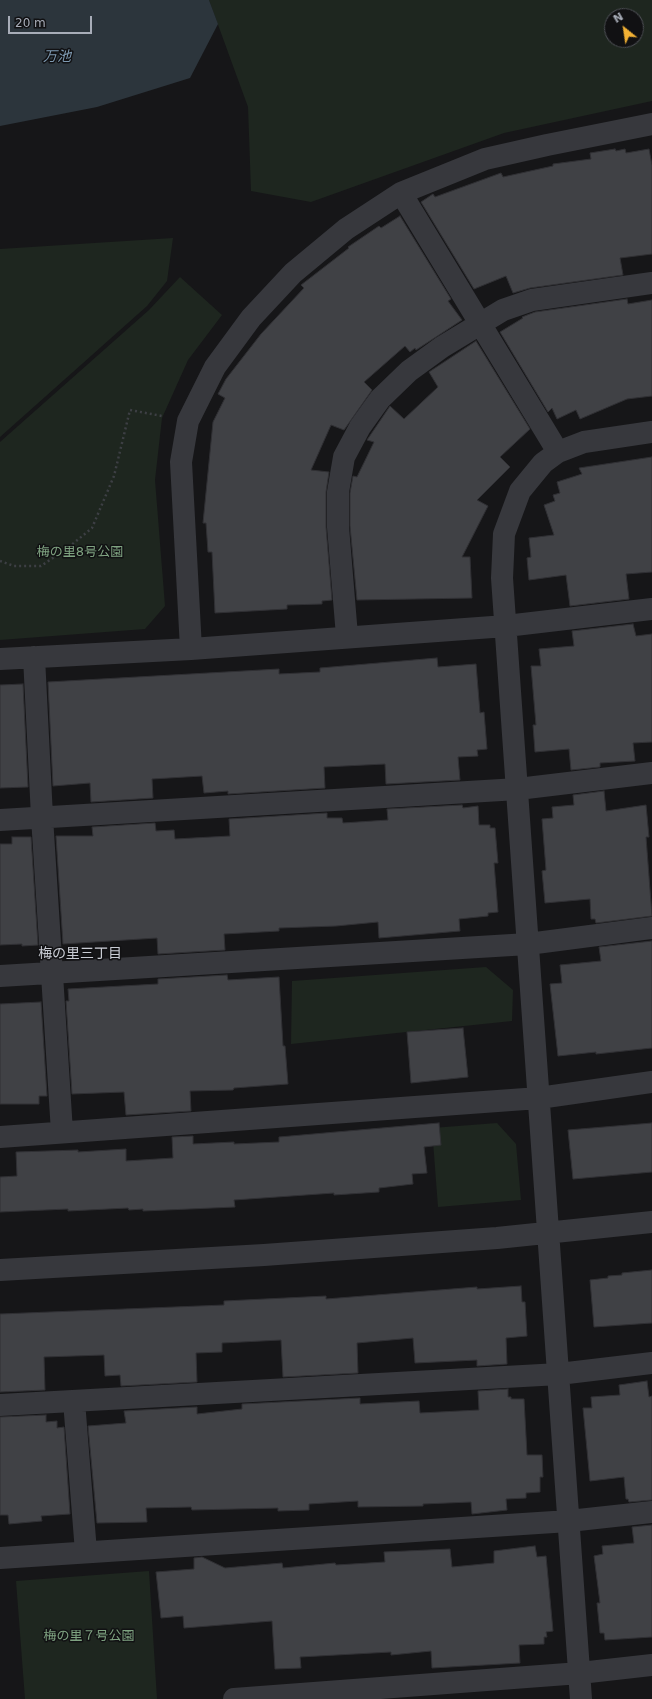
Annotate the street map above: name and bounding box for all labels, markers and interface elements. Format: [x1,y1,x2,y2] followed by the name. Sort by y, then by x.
[10,8,94,34] scale bar
[604,8,644,48] north arrow
[611,10,625,26] text: N
[15,16,46,30] text: 20 m
[43,49,71,65] water label: 万池
[37,545,123,561] park label: 梅の里8号公園
[38,946,122,962] district label: 梅の里三丁目
[44,1629,134,1645] park label: 梅の里７号公園

